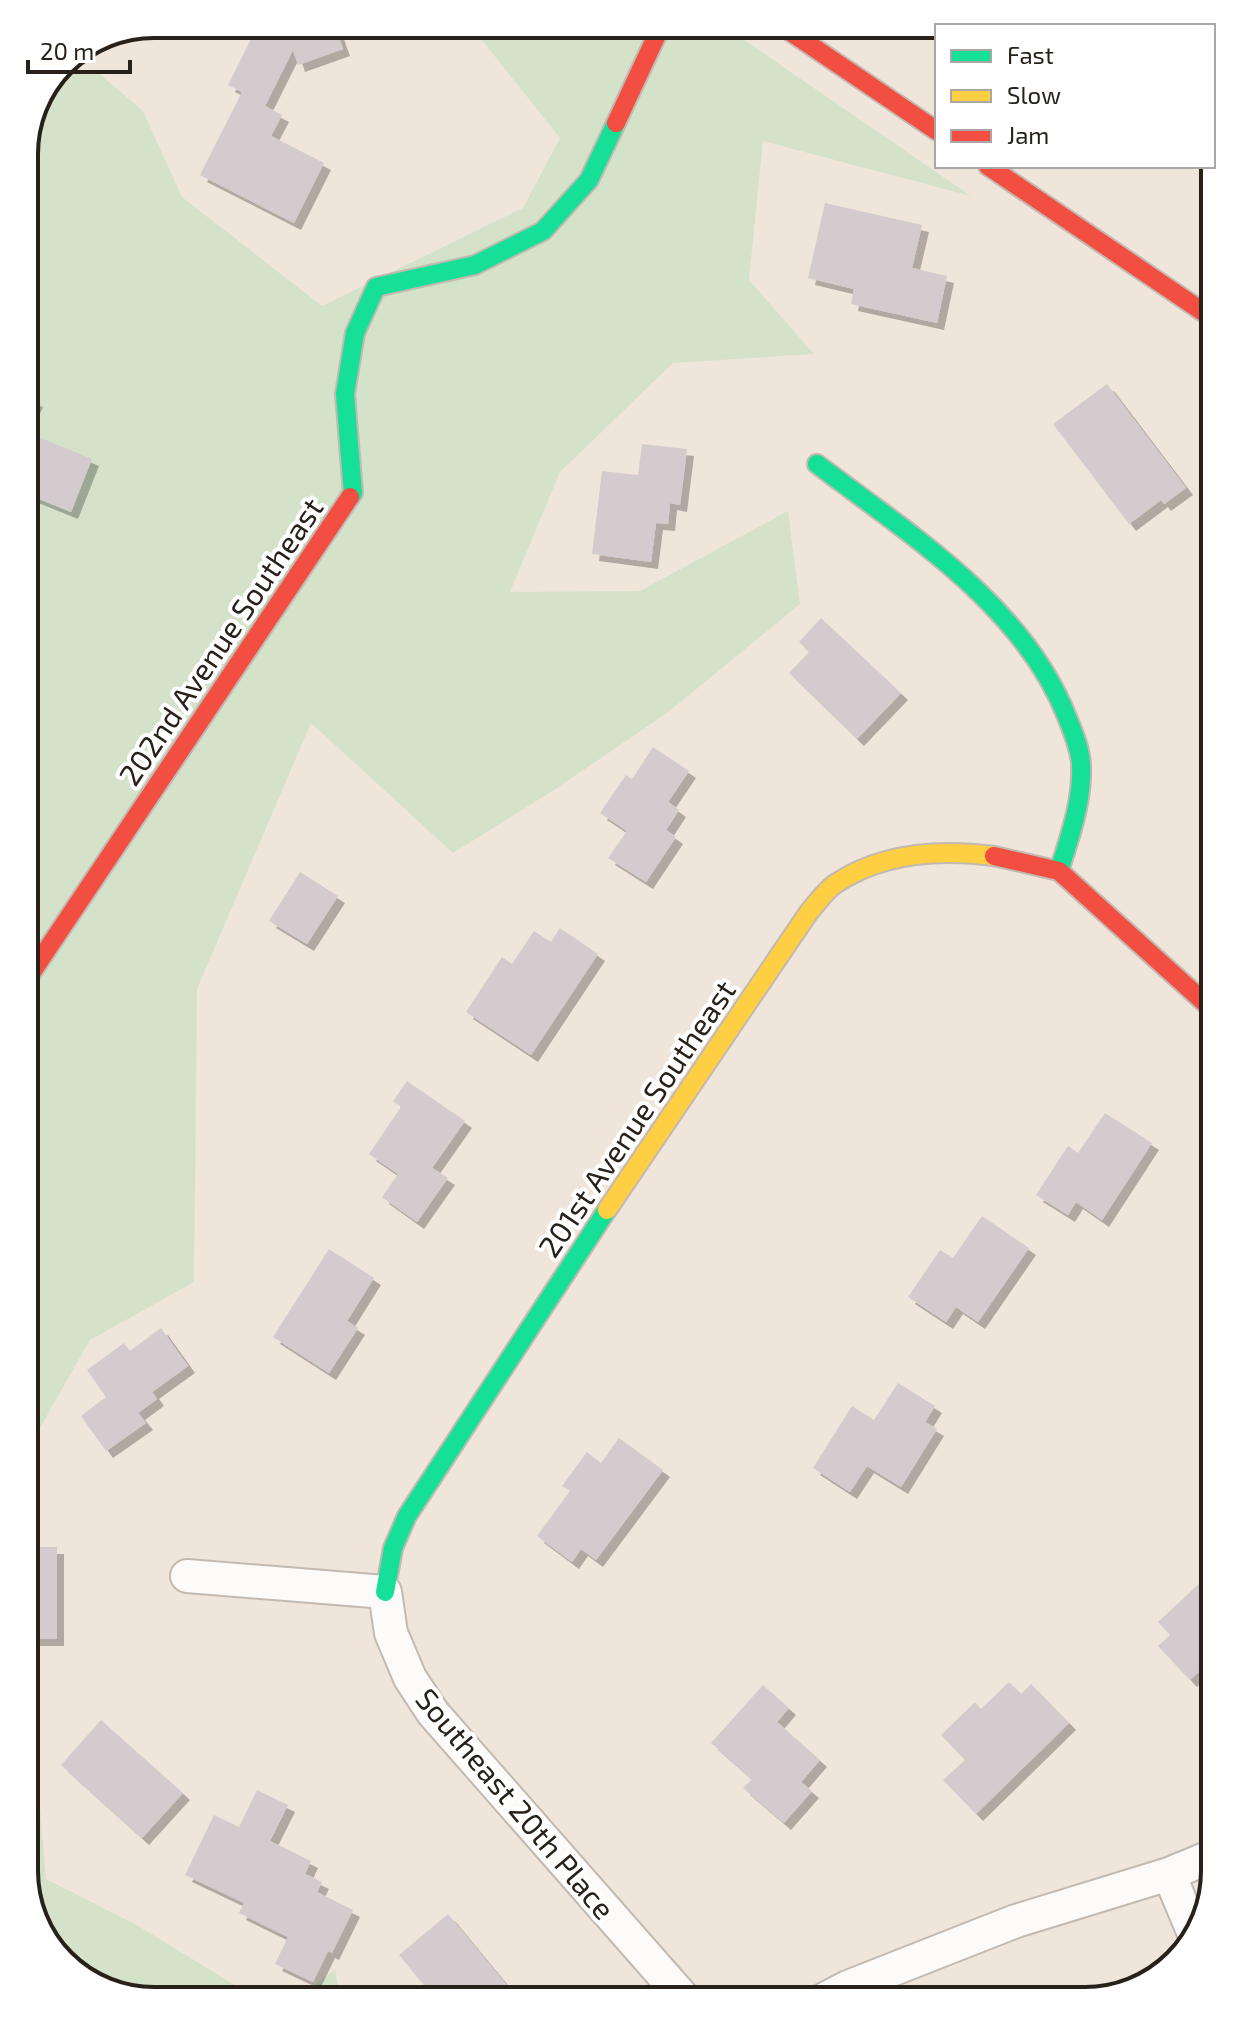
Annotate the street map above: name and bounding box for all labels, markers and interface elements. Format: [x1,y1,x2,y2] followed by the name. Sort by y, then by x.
[28,24,130,74] scale bar
[935,24,1215,168] legend
[40,36,94,65] text: 20 m
[1007,40,1054,69] text: Fast
[1007,80,1061,109] text: Slow
[1007,120,1049,149] text: Jam
[110,491,330,791] street label: 202nd Avenue Southeast
[530,973,742,1263] street label: 201st Avenue Southeast
[409,1680,623,1926] street label: Southeast 20th Place

